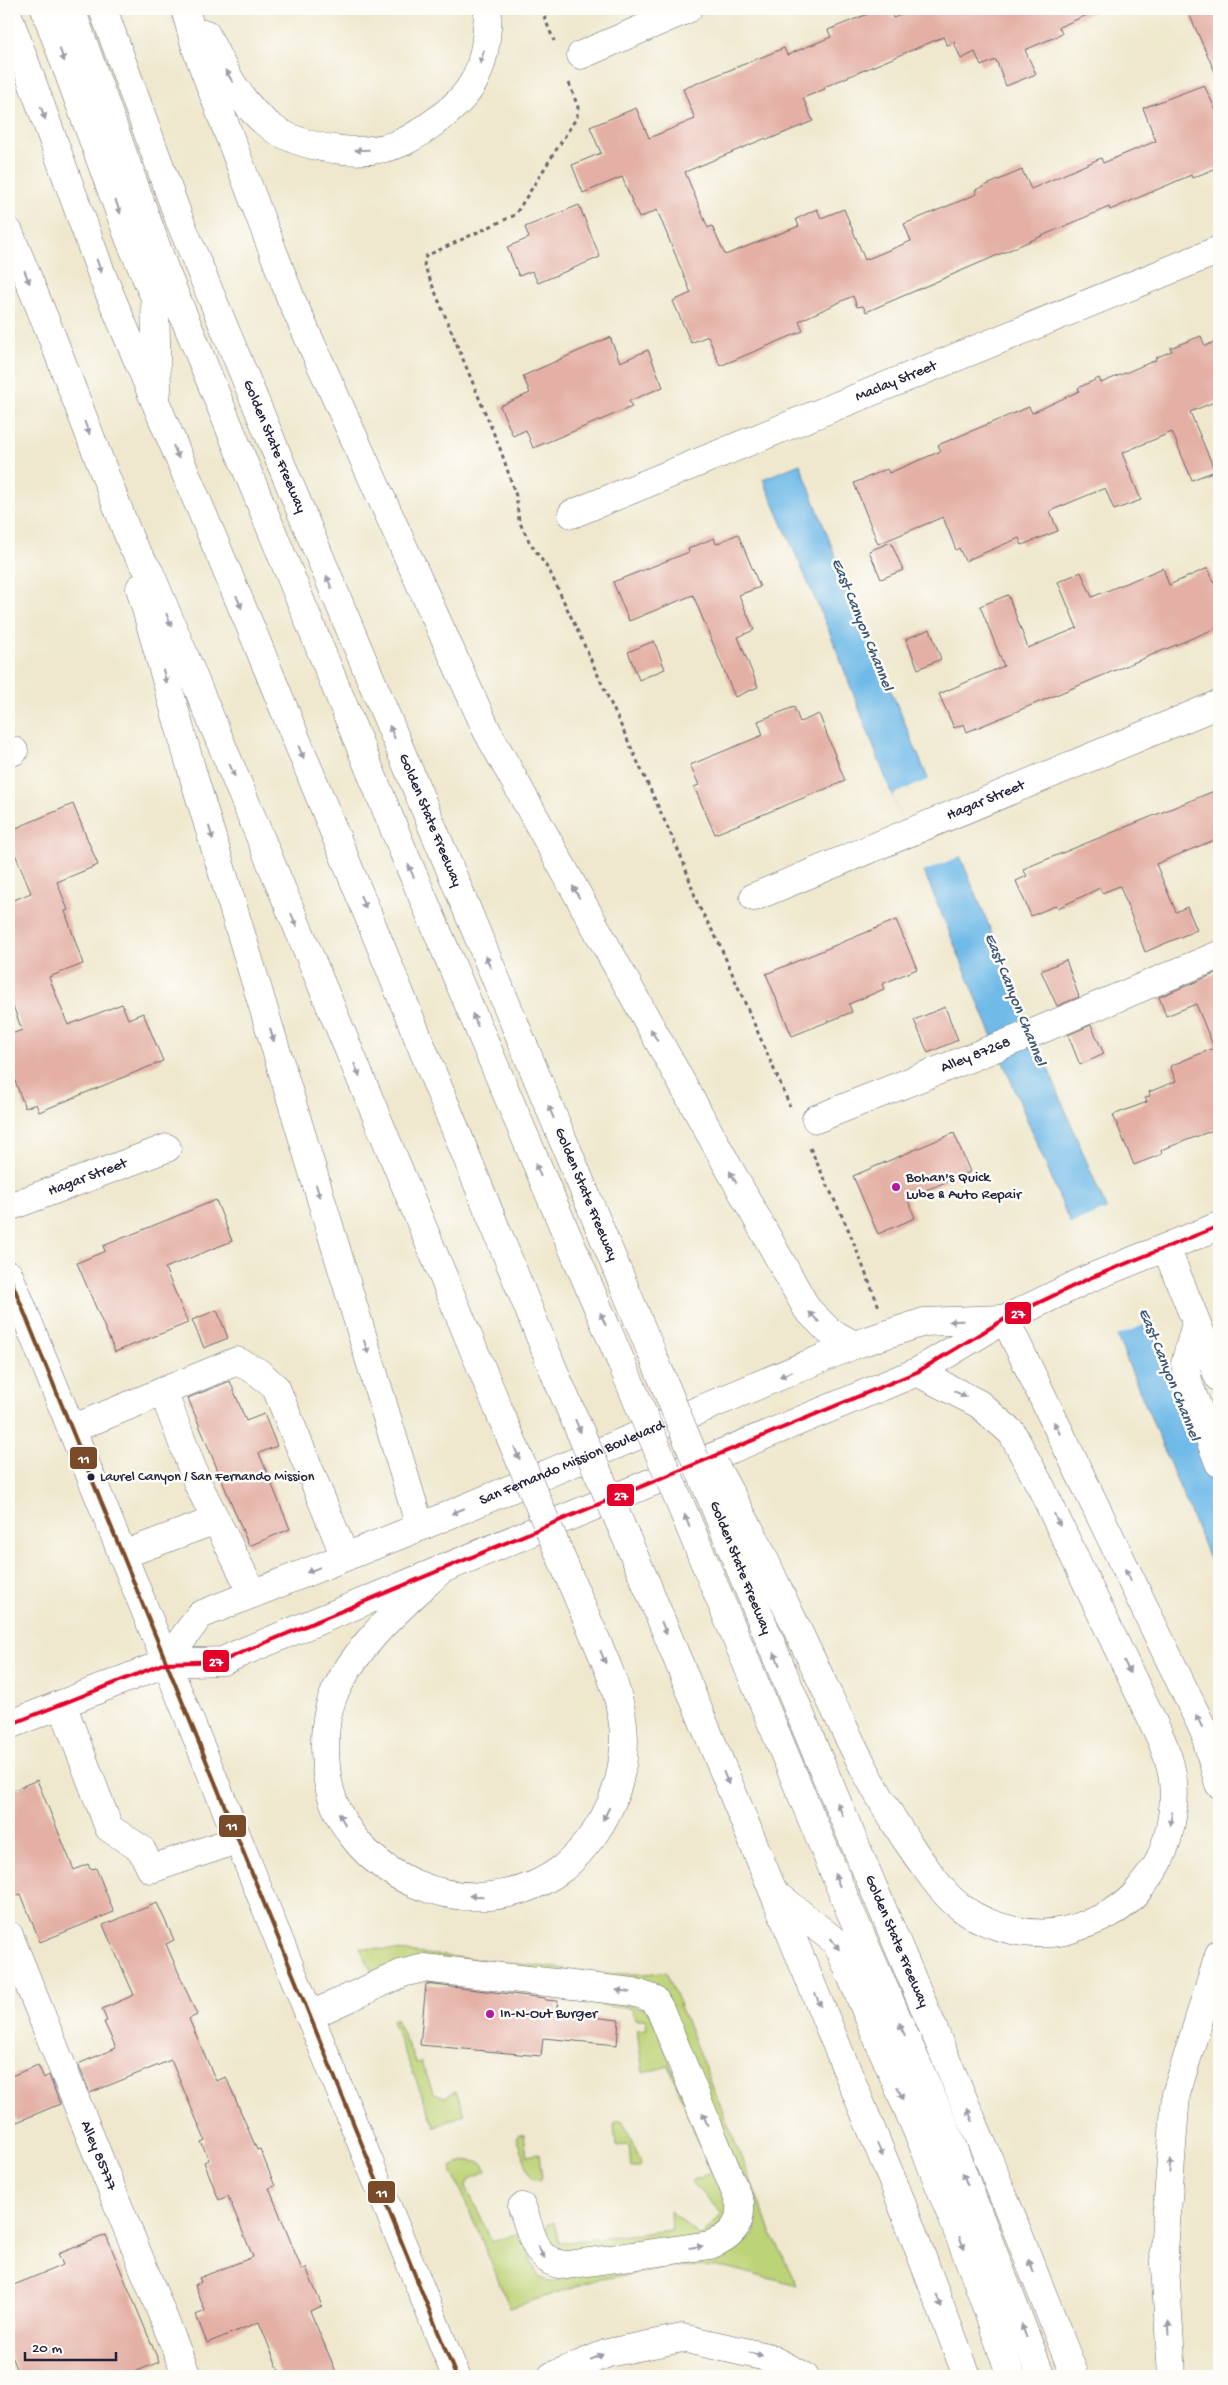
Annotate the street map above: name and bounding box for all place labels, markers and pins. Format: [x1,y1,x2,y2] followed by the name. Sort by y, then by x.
[905,1169,1023,1204] place label: Bohan's Quick Lube & Auto Repair
[890,1181,902,1193] marker: Bohan's Quick Lube & Auto Repair
[100,1469,315,1486] place label: Laurel Canyon / San Fernando Mission
[86,1472,96,1482] marker: Laurel Canyon / San Fernando Mission
[500,2005,599,2023] place label: In-N-Out Burger
[484,2008,496,2020] marker: In-N-Out Burger

